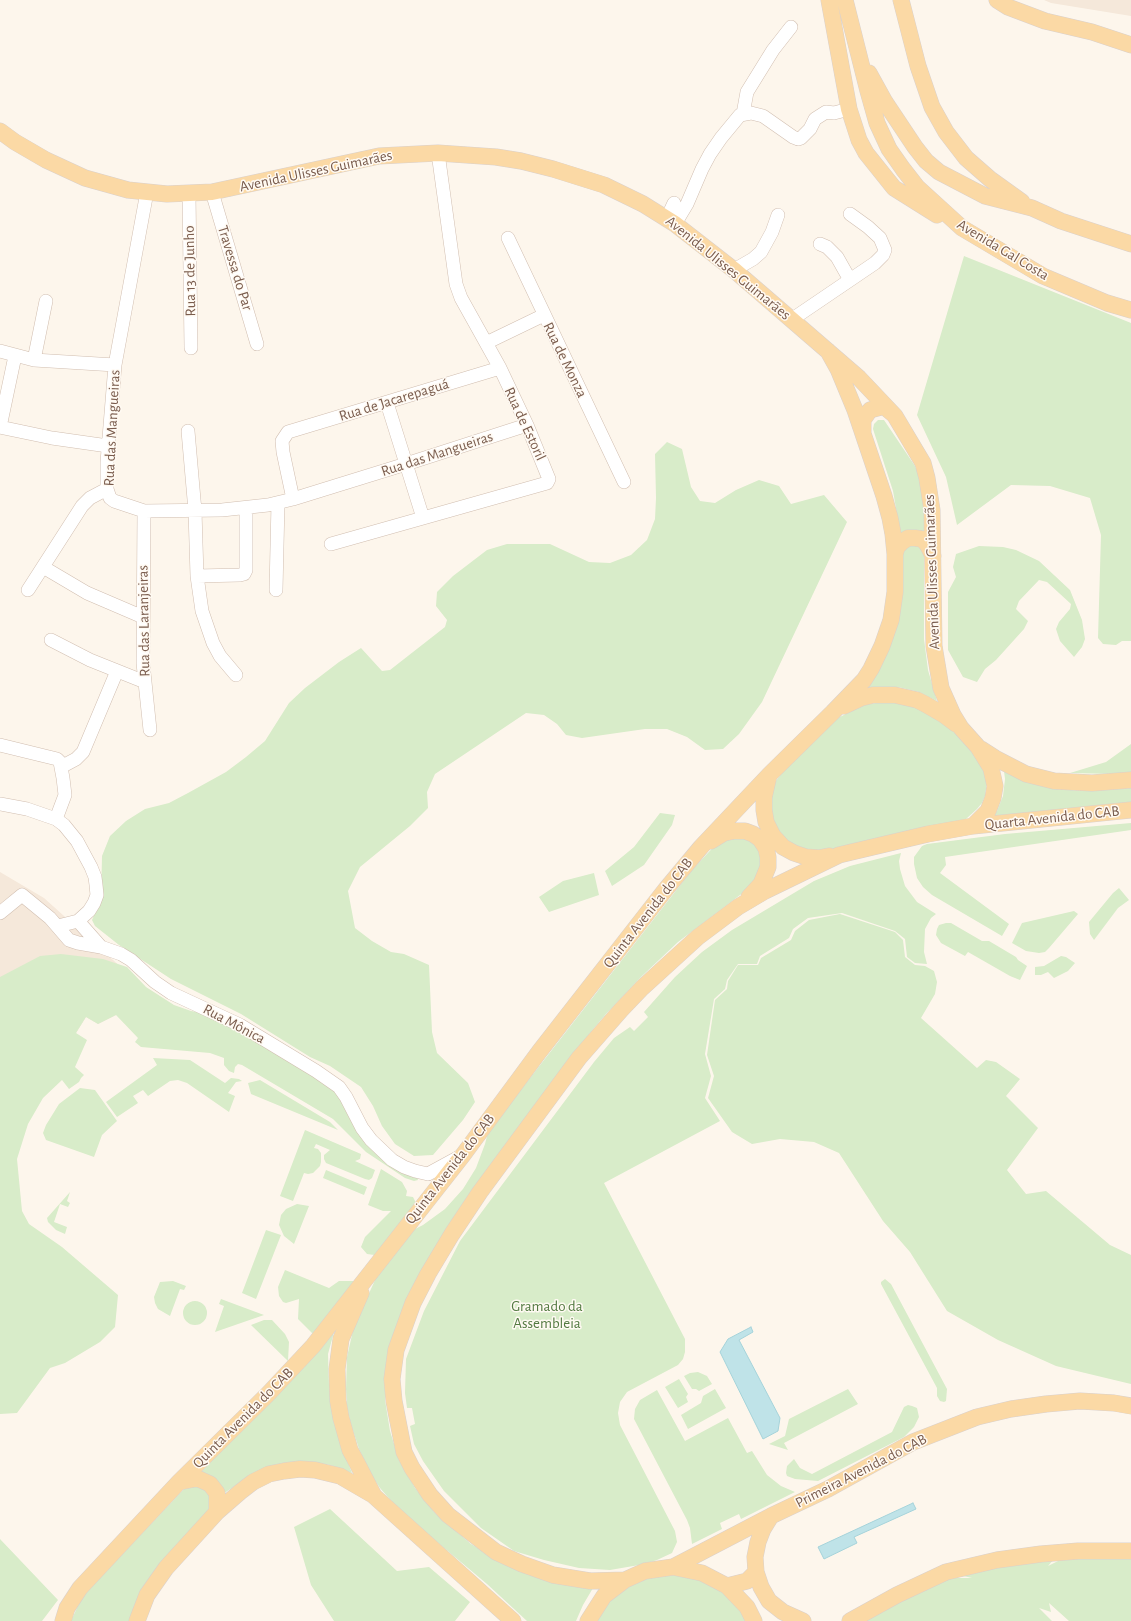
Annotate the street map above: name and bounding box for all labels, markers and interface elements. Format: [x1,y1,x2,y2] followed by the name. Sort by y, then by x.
[238,146,394,196] street label: Avenida Ulisses Guimarães
[662,212,794,324] street label: Avenida Ulisses Guimarães
[954,215,1052,285] street label: Avenida Gal Costa
[214,223,256,313] street label: Travessa do Par
[180,225,200,317] street label: Rua 13 de Junho
[539,319,591,401] street label: Rua de Monza
[100,369,124,487] street label: Rua das Mangueiras
[337,375,451,425] street label: Rua de Jacarepaguá
[500,384,550,464] street label: Rua de Estoril
[379,427,495,481] street label: Rua das Mangueiras
[920,494,944,650] street label: Avenida Ulisses Guimarães
[134,565,154,677] street label: Rua das Laranjeiras
[984,802,1120,834] street label: Quarta Avenida do CAB
[599,854,697,972] street label: Quinta Avenida do CAB
[200,1000,268,1048] street label: Rua Mônica
[401,1110,499,1228] street label: Quinta Avenida do CAB
[511,1297,583,1332] park label: Gramado da Assembleia
[189,1364,297,1472] street label: Quinta Avenida do CAB
[792,1430,930,1512] street label: Primeira Avenida do CAB

